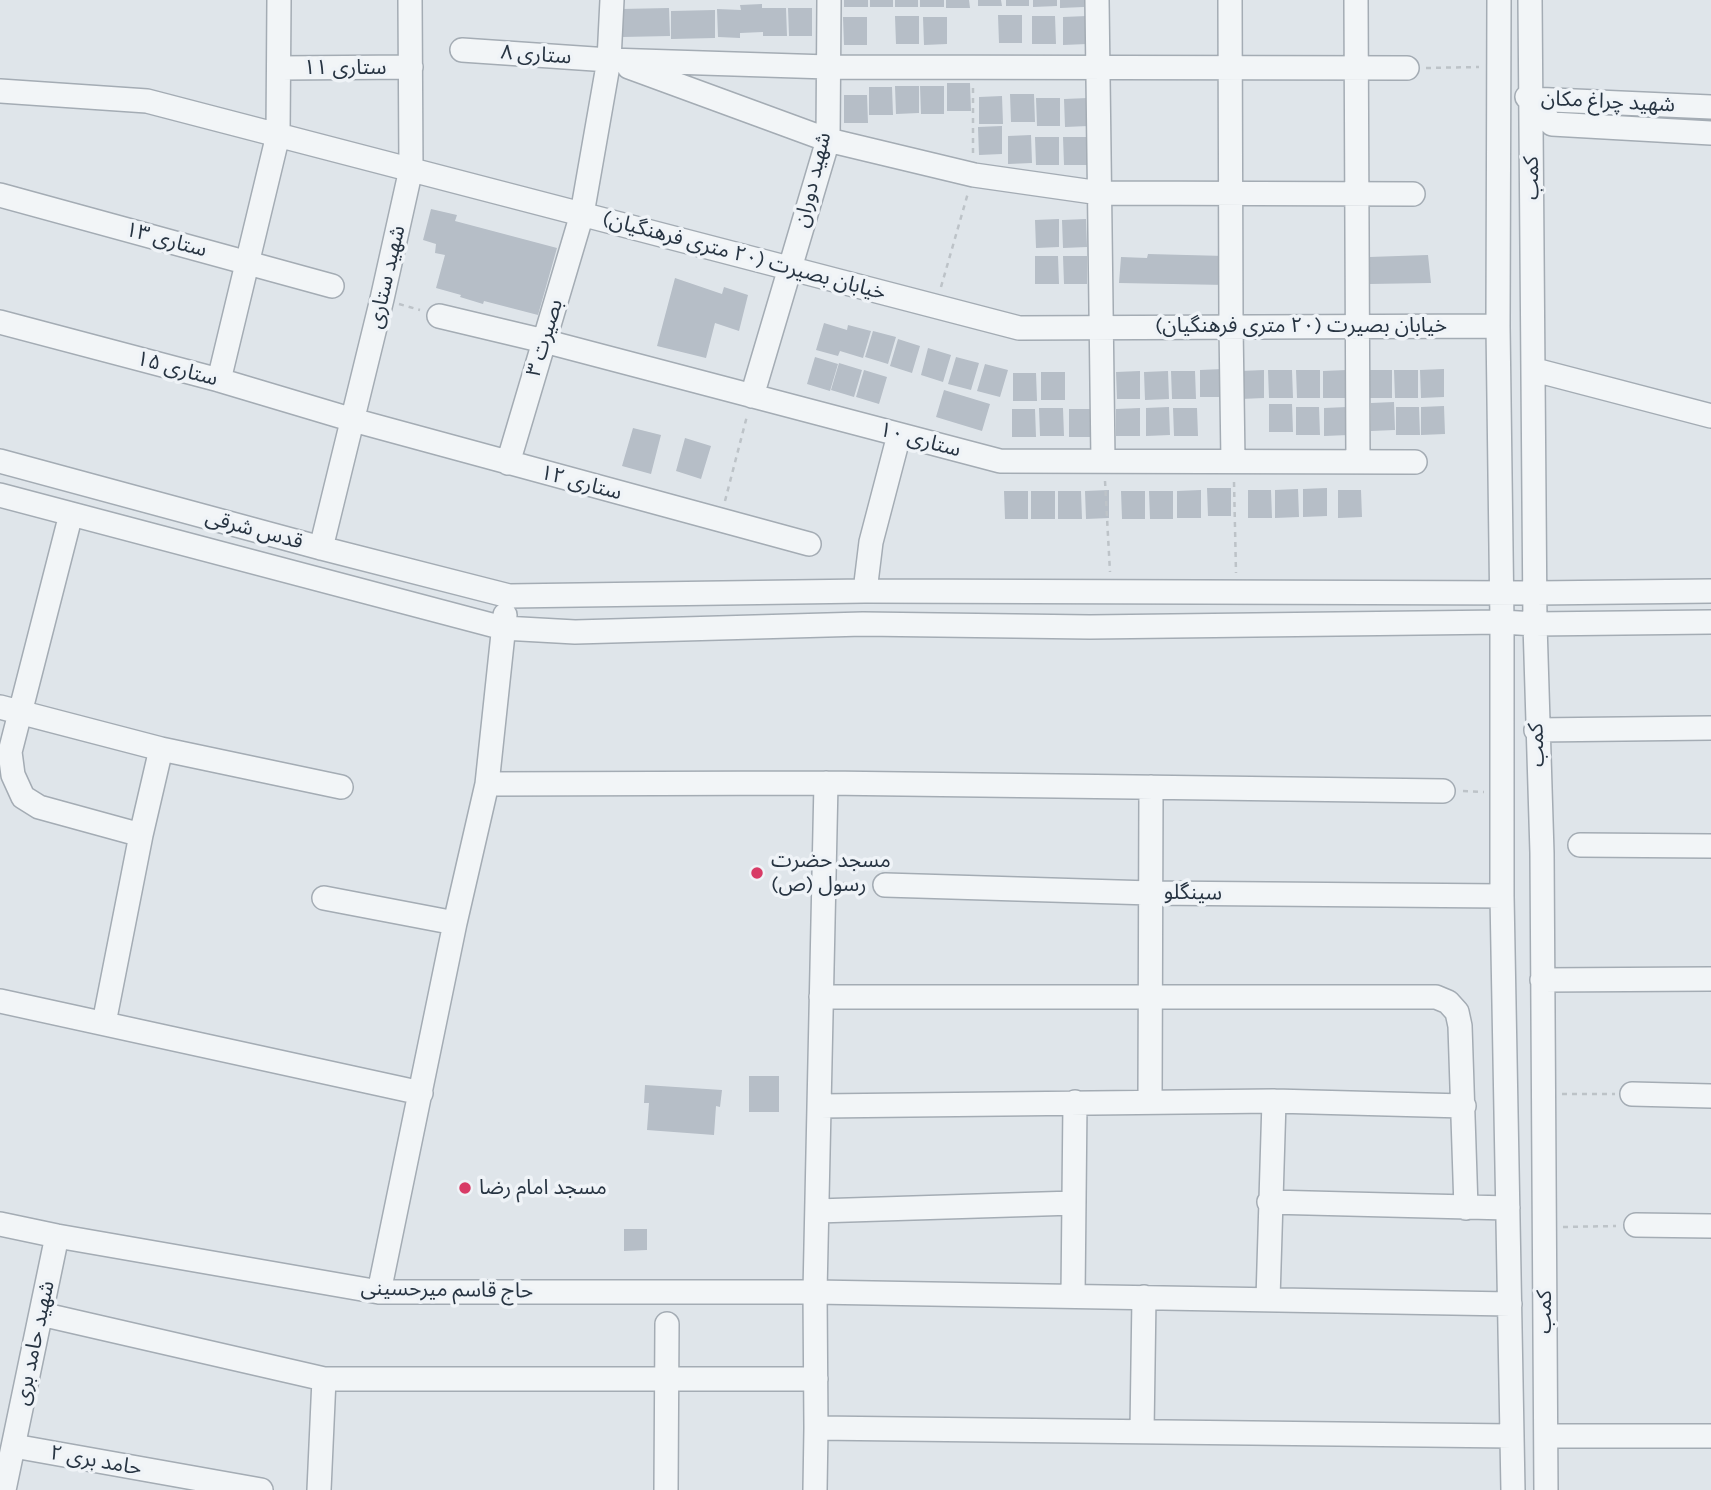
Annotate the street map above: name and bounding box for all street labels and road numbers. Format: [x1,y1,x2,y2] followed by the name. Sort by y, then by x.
[500,40,572,70] street label: ستاری ۸
[303,55,387,81] street label: ستاری ۱۱
[1540,86,1676,118] street label: شهید چراغ مکان
[789,130,837,230] street label: شهید دوران
[1519,156,1545,200] street label: کمب
[600,206,888,306] street label: خیابان بصیرت (۲۰ متری فرهنگیان)
[123,217,209,263] street label: ستاری ۱۳
[363,223,411,331] street label: شهید ستاری
[521,296,569,380] street label: بصیرت ۳
[1155,313,1447,339] street label: خیابان بصیرت (۲۰ متری فرهنگیان)
[134,346,220,392] street label: ستاری ۱۵
[877,417,963,463] street label: ستاری ۱۰
[538,460,624,506] street label: ستاری ۱۲
[202,505,306,555] street label: قدس شرقی
[1524,723,1550,767] street label: کمب
[1164,880,1222,906] street label: سینگلو
[360,1276,534,1304] street label: حاج قاسم میرحسینی
[10,1278,60,1408] street label: شهید حامد بری
[1532,1290,1558,1334] street label: کمب
[48,1441,144,1481] street label: حامد بری ۲

